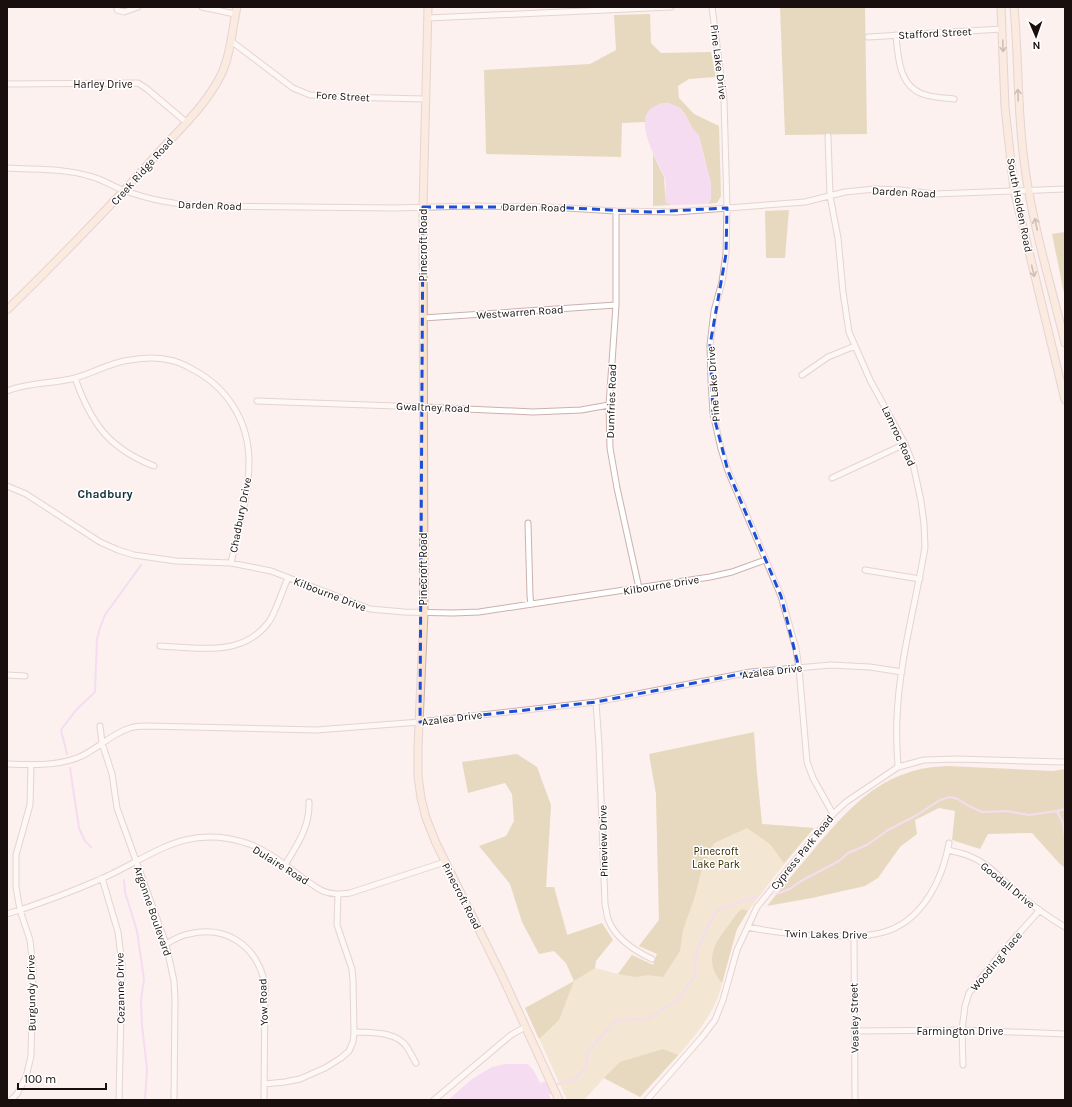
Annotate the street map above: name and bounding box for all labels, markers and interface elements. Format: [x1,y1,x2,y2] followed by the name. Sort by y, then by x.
[1016,16,1056,56] north arrow
[707,24,730,101] street label: Pine Lake Drive
[898,25,972,42] street label: Stafford Street
[999,39,1007,52] one-way arrow
[1032,39,1041,52] text: N
[73,78,133,91] street label: Harley Drive
[316,89,370,104] street label: Fore Street
[1015,89,1022,102] one-way arrow
[108,135,176,208] street label: Creek Ridge Road
[1004,157,1035,253] street label: South Holden Road
[872,184,936,201] street label: Darden Road
[178,198,242,213] street label: Darden Road
[502,200,566,215] street label: Darden Road
[417,208,430,282] street label: Pinecroft Road
[1032,218,1040,231] one-way arrow
[1030,264,1038,277] one-way arrow
[476,303,564,322] street label: Westwarren Road
[704,345,723,422] street label: Pine Lake Drive
[604,364,619,439] street label: Dumfries Road
[396,400,470,415] street label: Gwaltney Road
[879,404,918,468] street label: Lamroc Road
[227,476,254,554] street label: Chadbury Drive
[77,487,133,501] district label: Chadbury
[417,532,430,606] street label: Pinecroft Road
[622,573,700,598] street label: Kilbourne Drive
[292,575,368,614] street label: Kilbourne Drive
[741,661,803,682] street label: Azalea Drive
[421,708,483,729] street label: Azalea Drive
[596,804,611,877] street label: Pineview Drive
[768,812,837,892] street label: Cypress Park Road
[250,843,311,888] street label: Dulaire Road
[692,845,740,871] park label: Pinecroft Lake Park
[978,860,1038,911] street label: Goodall Drive
[439,861,484,932] street label: Pinecroft Road
[131,865,174,958] street label: Argonne Boulevard
[784,927,868,942] street label: Twin Lakes Drive
[968,929,1025,994] street label: Wooding Place
[113,952,128,1024] street label: Cezanne Drive
[24,954,39,1031] street label: Burgundy Drive
[256,978,271,1026] street label: Yow Road
[847,983,862,1053] street label: Veasley Street
[916,1025,1004,1038] street label: Farmington Drive
[18,1065,106,1091] scale bar
[24,1072,56,1086] text: 100 m

